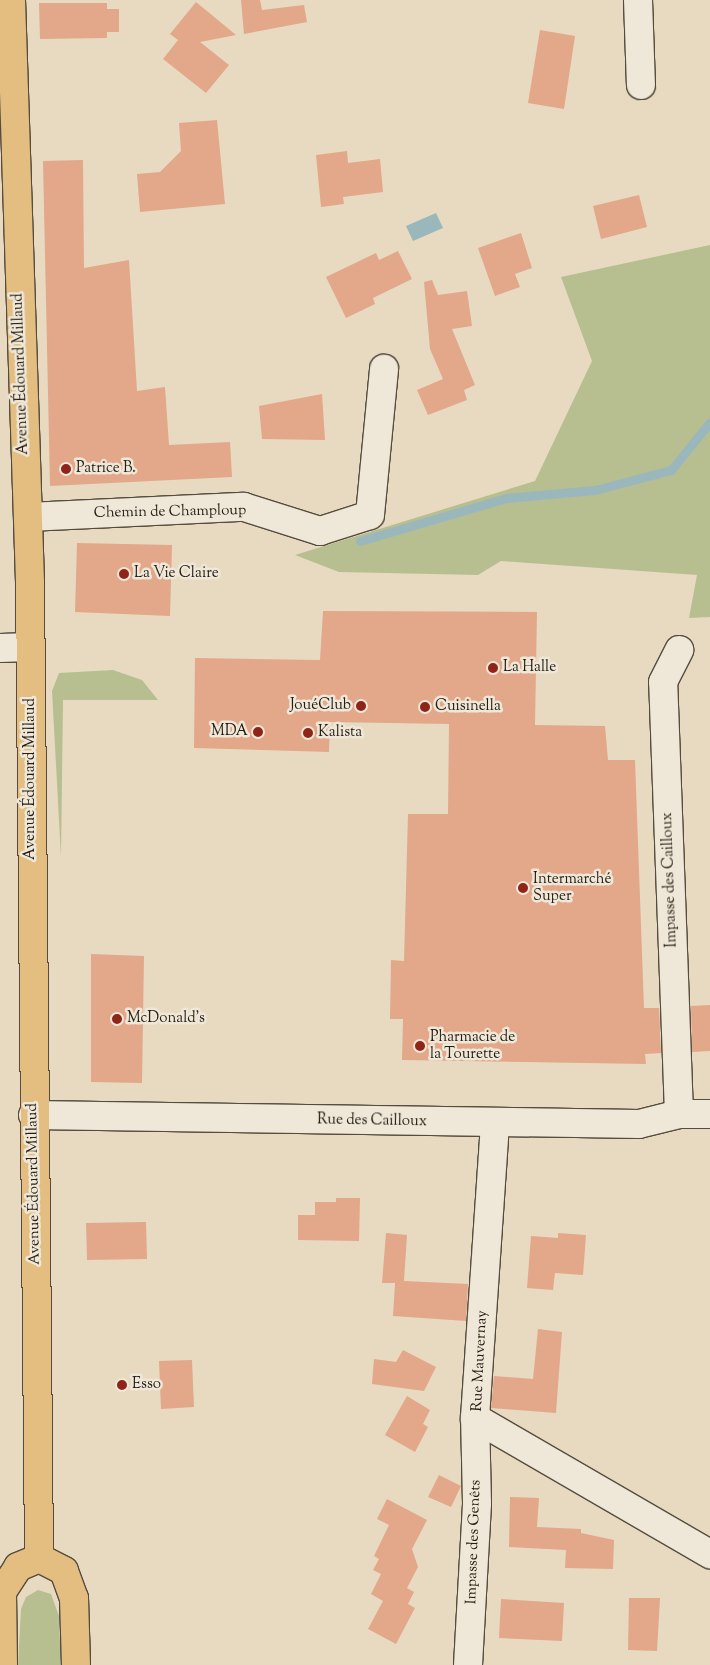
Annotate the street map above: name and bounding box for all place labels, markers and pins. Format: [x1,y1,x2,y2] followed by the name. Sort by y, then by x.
[76,460,136,478] place label: Patrice B.
[60,463,72,475] marker: Patrice B.
[134,565,219,583] place label: La Vie Claire
[118,568,130,580] marker: La Vie Claire
[503,659,556,677] place label: La Halle
[487,662,499,674] marker: La Halle
[290,697,351,715] place label: JouéClub
[435,698,501,716] place label: Cuisinella
[355,700,367,712] marker: JouéClub
[419,701,431,713] marker: Cuisinella
[211,723,248,741] place label: MDA
[318,724,362,742] place label: Kalista
[252,726,264,738] marker: MDA
[302,727,314,739] marker: Kalista
[533,870,611,905] place label: Intermarché Super
[517,882,529,894] marker: Intermarché Super
[127,1010,205,1028] place label: McDonald's
[111,1013,123,1025] marker: McDonald's
[430,1028,515,1063] place label: Pharmacie de la Tourette
[414,1040,426,1052] marker: Pharmacie de la Tourette
[132,1376,161,1394] place label: Esso
[116,1379,128,1391] marker: Esso

